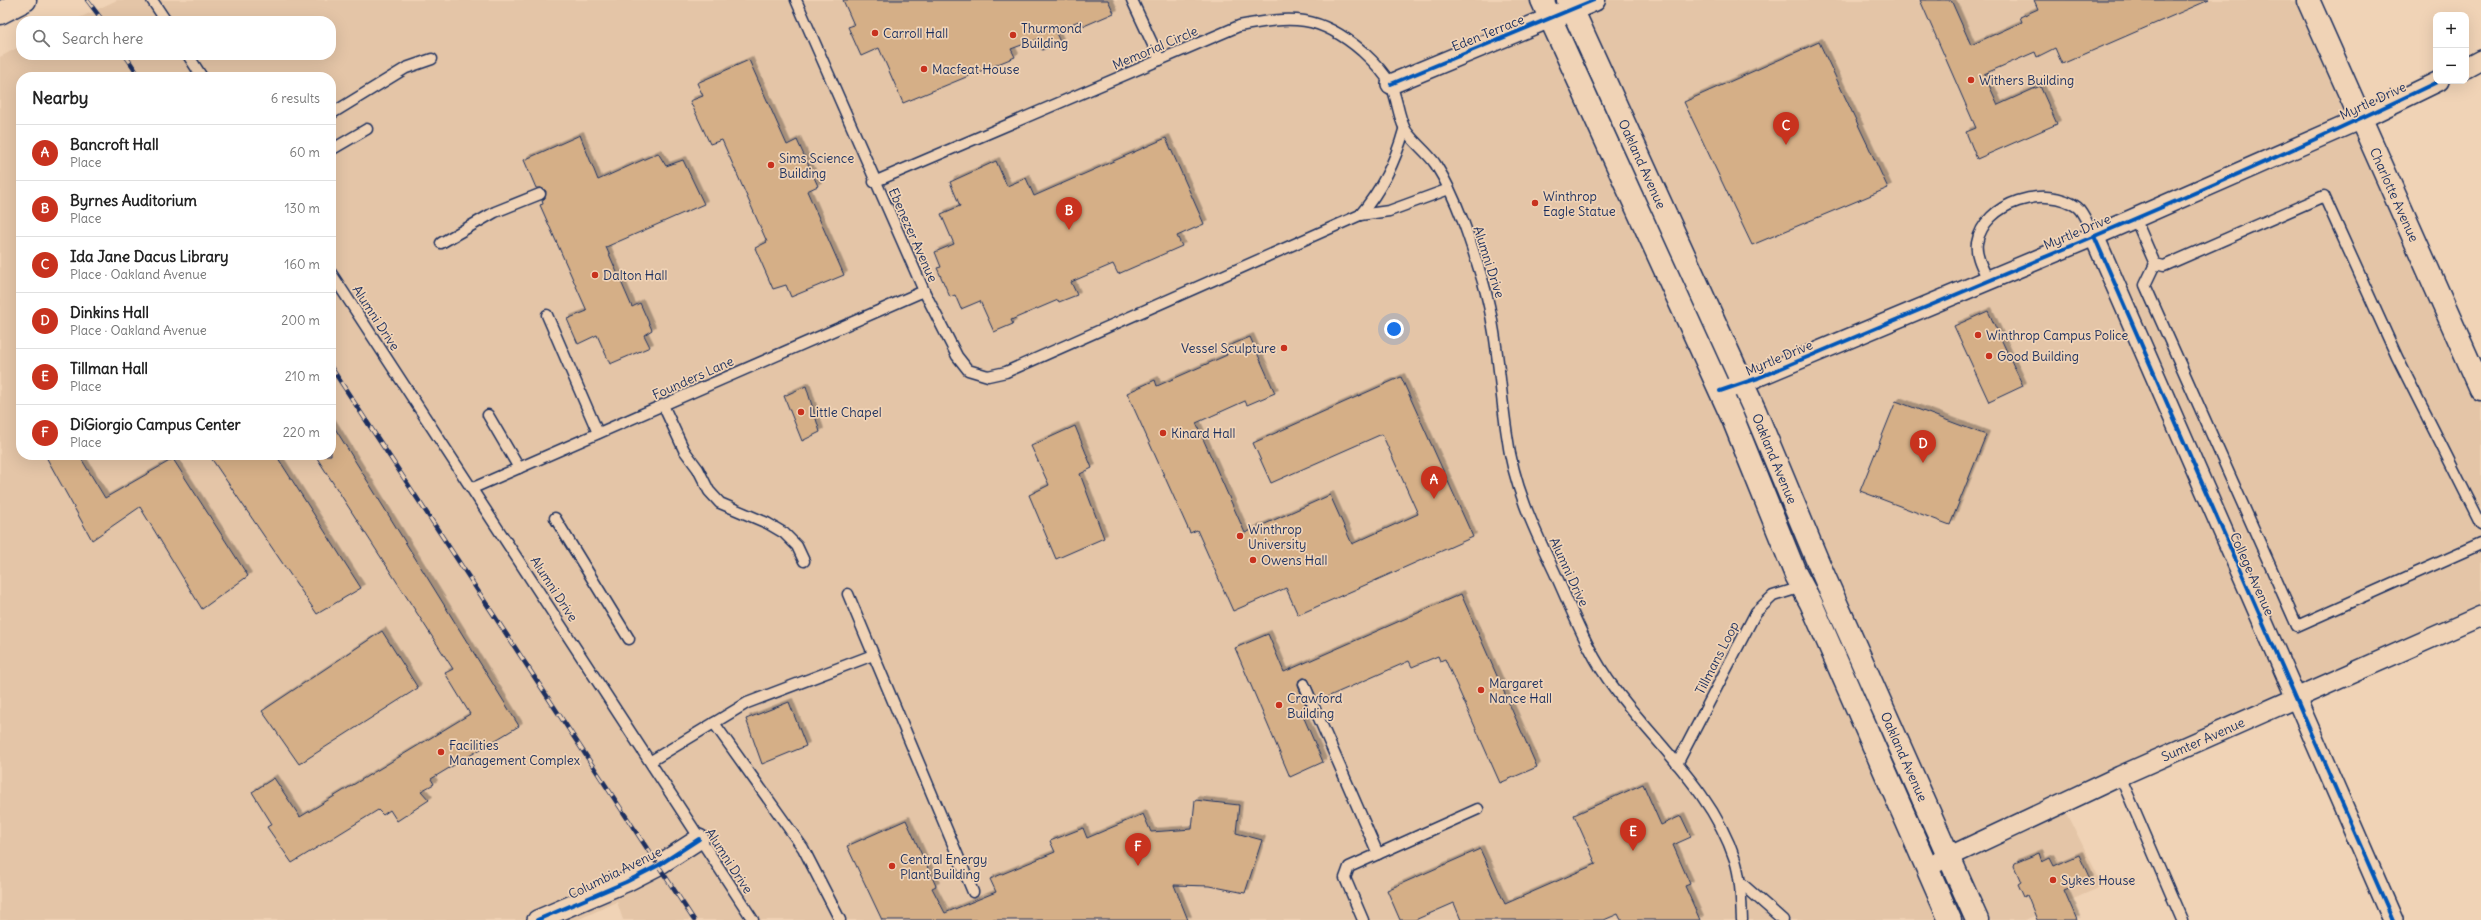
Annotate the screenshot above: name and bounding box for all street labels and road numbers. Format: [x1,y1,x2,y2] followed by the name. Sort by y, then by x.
[1449,11,1527,55] street label: Eden Terrace
[1110,22,1200,74] street label: Memorial Circle
[2337,78,2409,124] street label: Myrtle Drive
[1615,116,1670,211] street label: Oakland Avenue
[2366,145,2423,244] street label: Charlotte Avenue
[885,185,941,285] street label: Ebenezer Avenue
[2041,210,2113,254] street label: Myrtle Drive
[1469,224,1509,300] street label: Alumni Drive
[349,282,403,354] street label: Alumni Drive
[1743,336,1815,380] street label: Myrtle Drive
[650,353,736,403] street label: Founders Lane
[1748,411,1801,506] street label: Oakland Avenue
[2226,530,2278,618] street label: College Avenue
[1546,535,1592,609] street label: Alumni Drive
[527,553,581,625] street label: Alumni Drive
[1691,619,1743,697] street label: Tillmans Loop
[1877,709,1932,804] street label: Oakland Avenue
[2159,713,2247,765] street label: Sumter Avenue
[702,825,756,897] street label: Alumni Drive
[566,843,664,903] street label: Columbia Avenue

